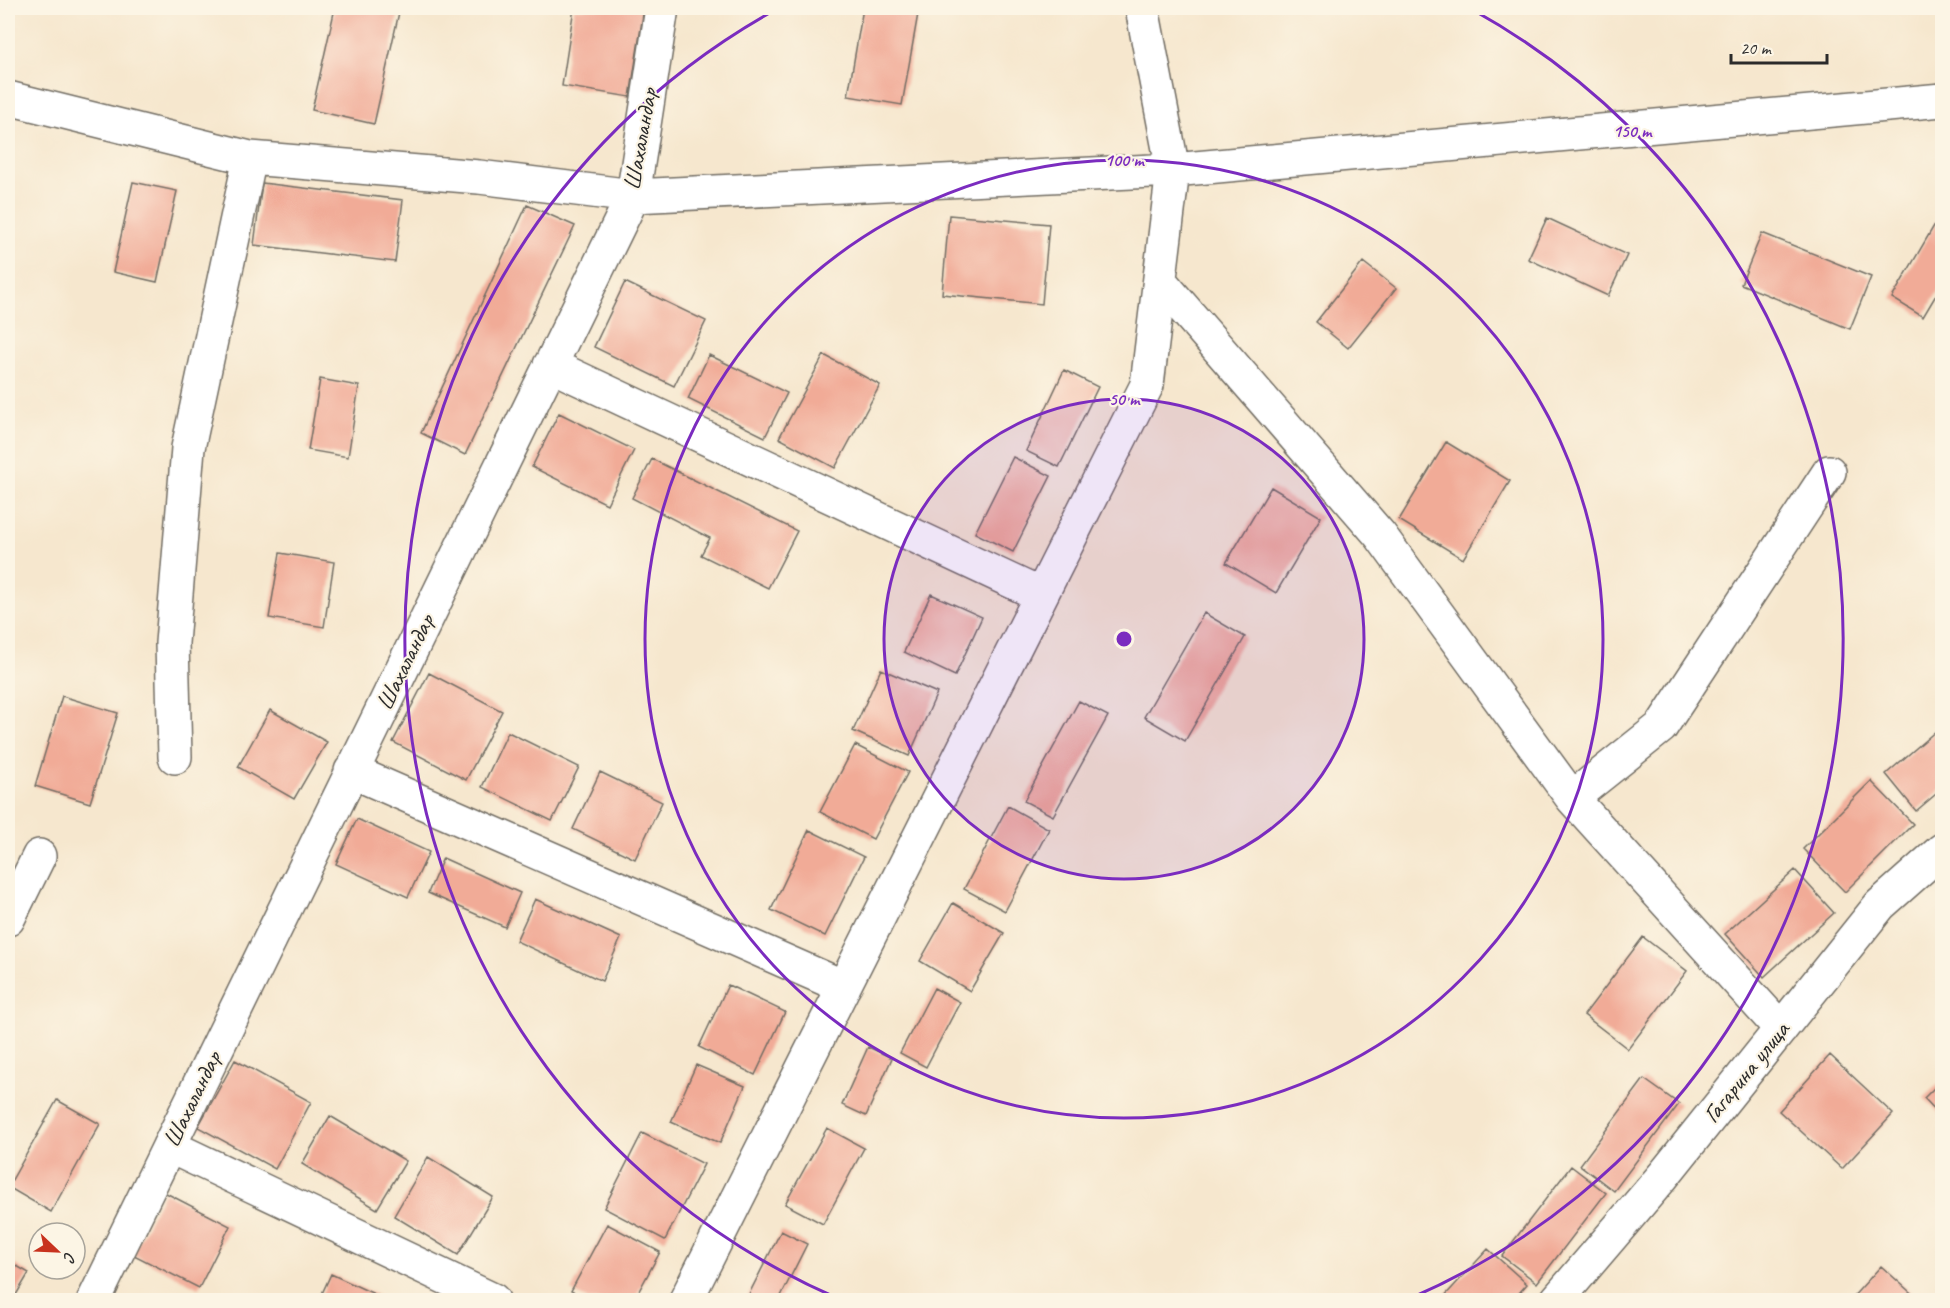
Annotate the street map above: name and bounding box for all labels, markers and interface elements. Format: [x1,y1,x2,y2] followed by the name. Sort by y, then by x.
[1731,27,1827,65] scale bar
[1740,37,1773,59] text: 20 m
[616,84,664,192] street label: Шахаландар
[1613,120,1653,142] text: 150 m
[1105,149,1145,171] text: 100 m
[1109,388,1141,410] text: 50 m
[369,608,442,715] street label: Шахаландар
[1114,629,1134,649] centre of rings
[1696,1014,1797,1129] street label: Гагарина улица
[156,1045,229,1152] street label: Шахаландар
[27,1221,87,1281] north arrow
[58,1249,81,1266] text: С

